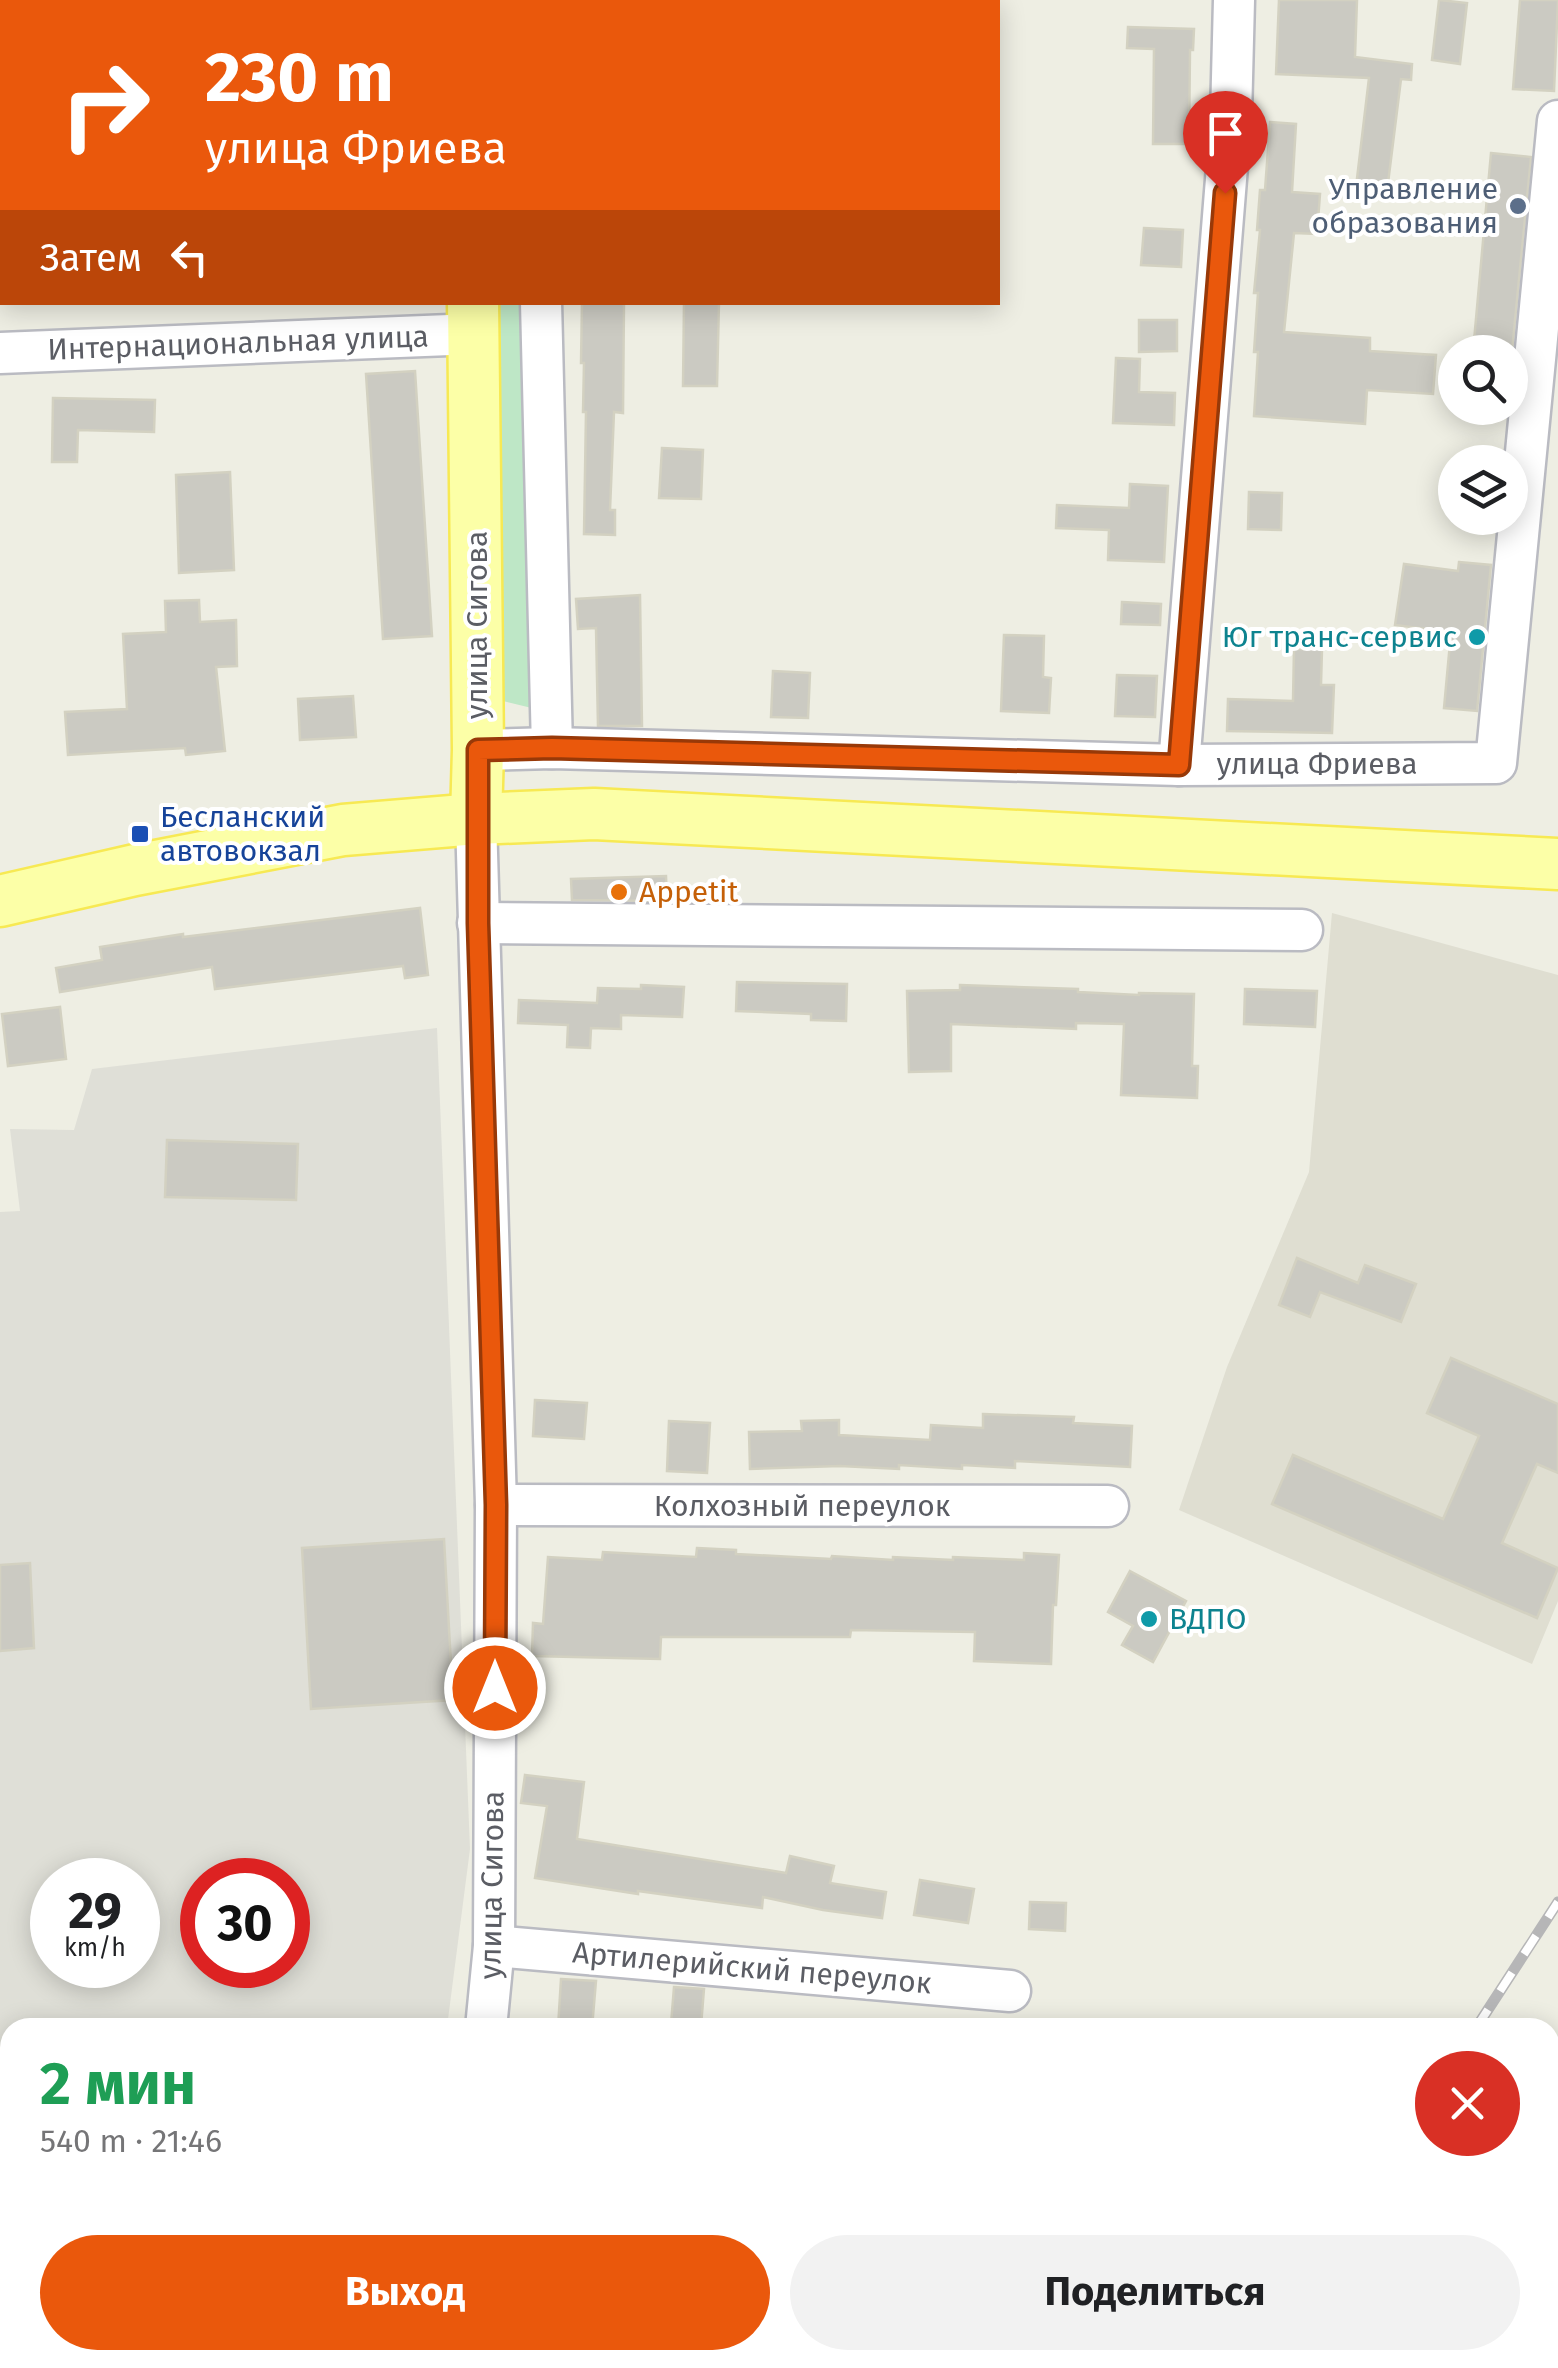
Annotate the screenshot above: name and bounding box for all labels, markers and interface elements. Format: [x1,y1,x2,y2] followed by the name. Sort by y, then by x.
[205,36,394,120] text: 230 m
[40,40,170,170] icon: right
[1183,91,1268,194] pin
[1198,106,1253,161] icon: arrive
[205,121,507,175] text: улица Фриева
[1312,171,1498,241] place label: Управление образования
[1507,195,1529,217] marker: Управление образования
[162,230,217,285] icon: left
[40,235,142,281] text: Затем
[47,318,429,368] street label: Интернациональная улица
[1438,335,1528,535] map controls
[1438,335,1528,425] button: search
[1438,445,1528,535] button: layers
[459,531,495,719] street label: улица Сигова
[1222,619,1457,655] place label: Юг транс-сервис
[1466,626,1488,648] marker: Юг транс-сервис
[1216,746,1418,782] street label: улица Фриева
[160,799,325,869] place label: Бесланский автовокзал
[129,823,151,845] marker: Бесланский автовокзал
[639,874,738,910] place label: Appetit
[608,881,630,903] marker: Appetit
[654,1488,951,1524] street label: Колхозный переулок
[1169,1601,1247,1637] place label: ВДПО
[1138,1608,1160,1630] marker: ВДПО
[443,1636,547,1740] position arrow
[472,1790,512,1980] street label: улица Сигова
[180,1858,310,1988] speed limit sign: 30
[68,1881,122,1941] text: 29
[64,1933,126,1963] text: km/h
[571,1934,933,2002] street label: Артилерийский переулок
[40,2048,196,2120] text: 2 мин
[1415,2051,1520,2156] button: close
[40,2122,222,2160] text: 540 m · 21:46
[40,2235,770,2350] button: Выход
[790,2235,1520,2350] button: Поделиться

